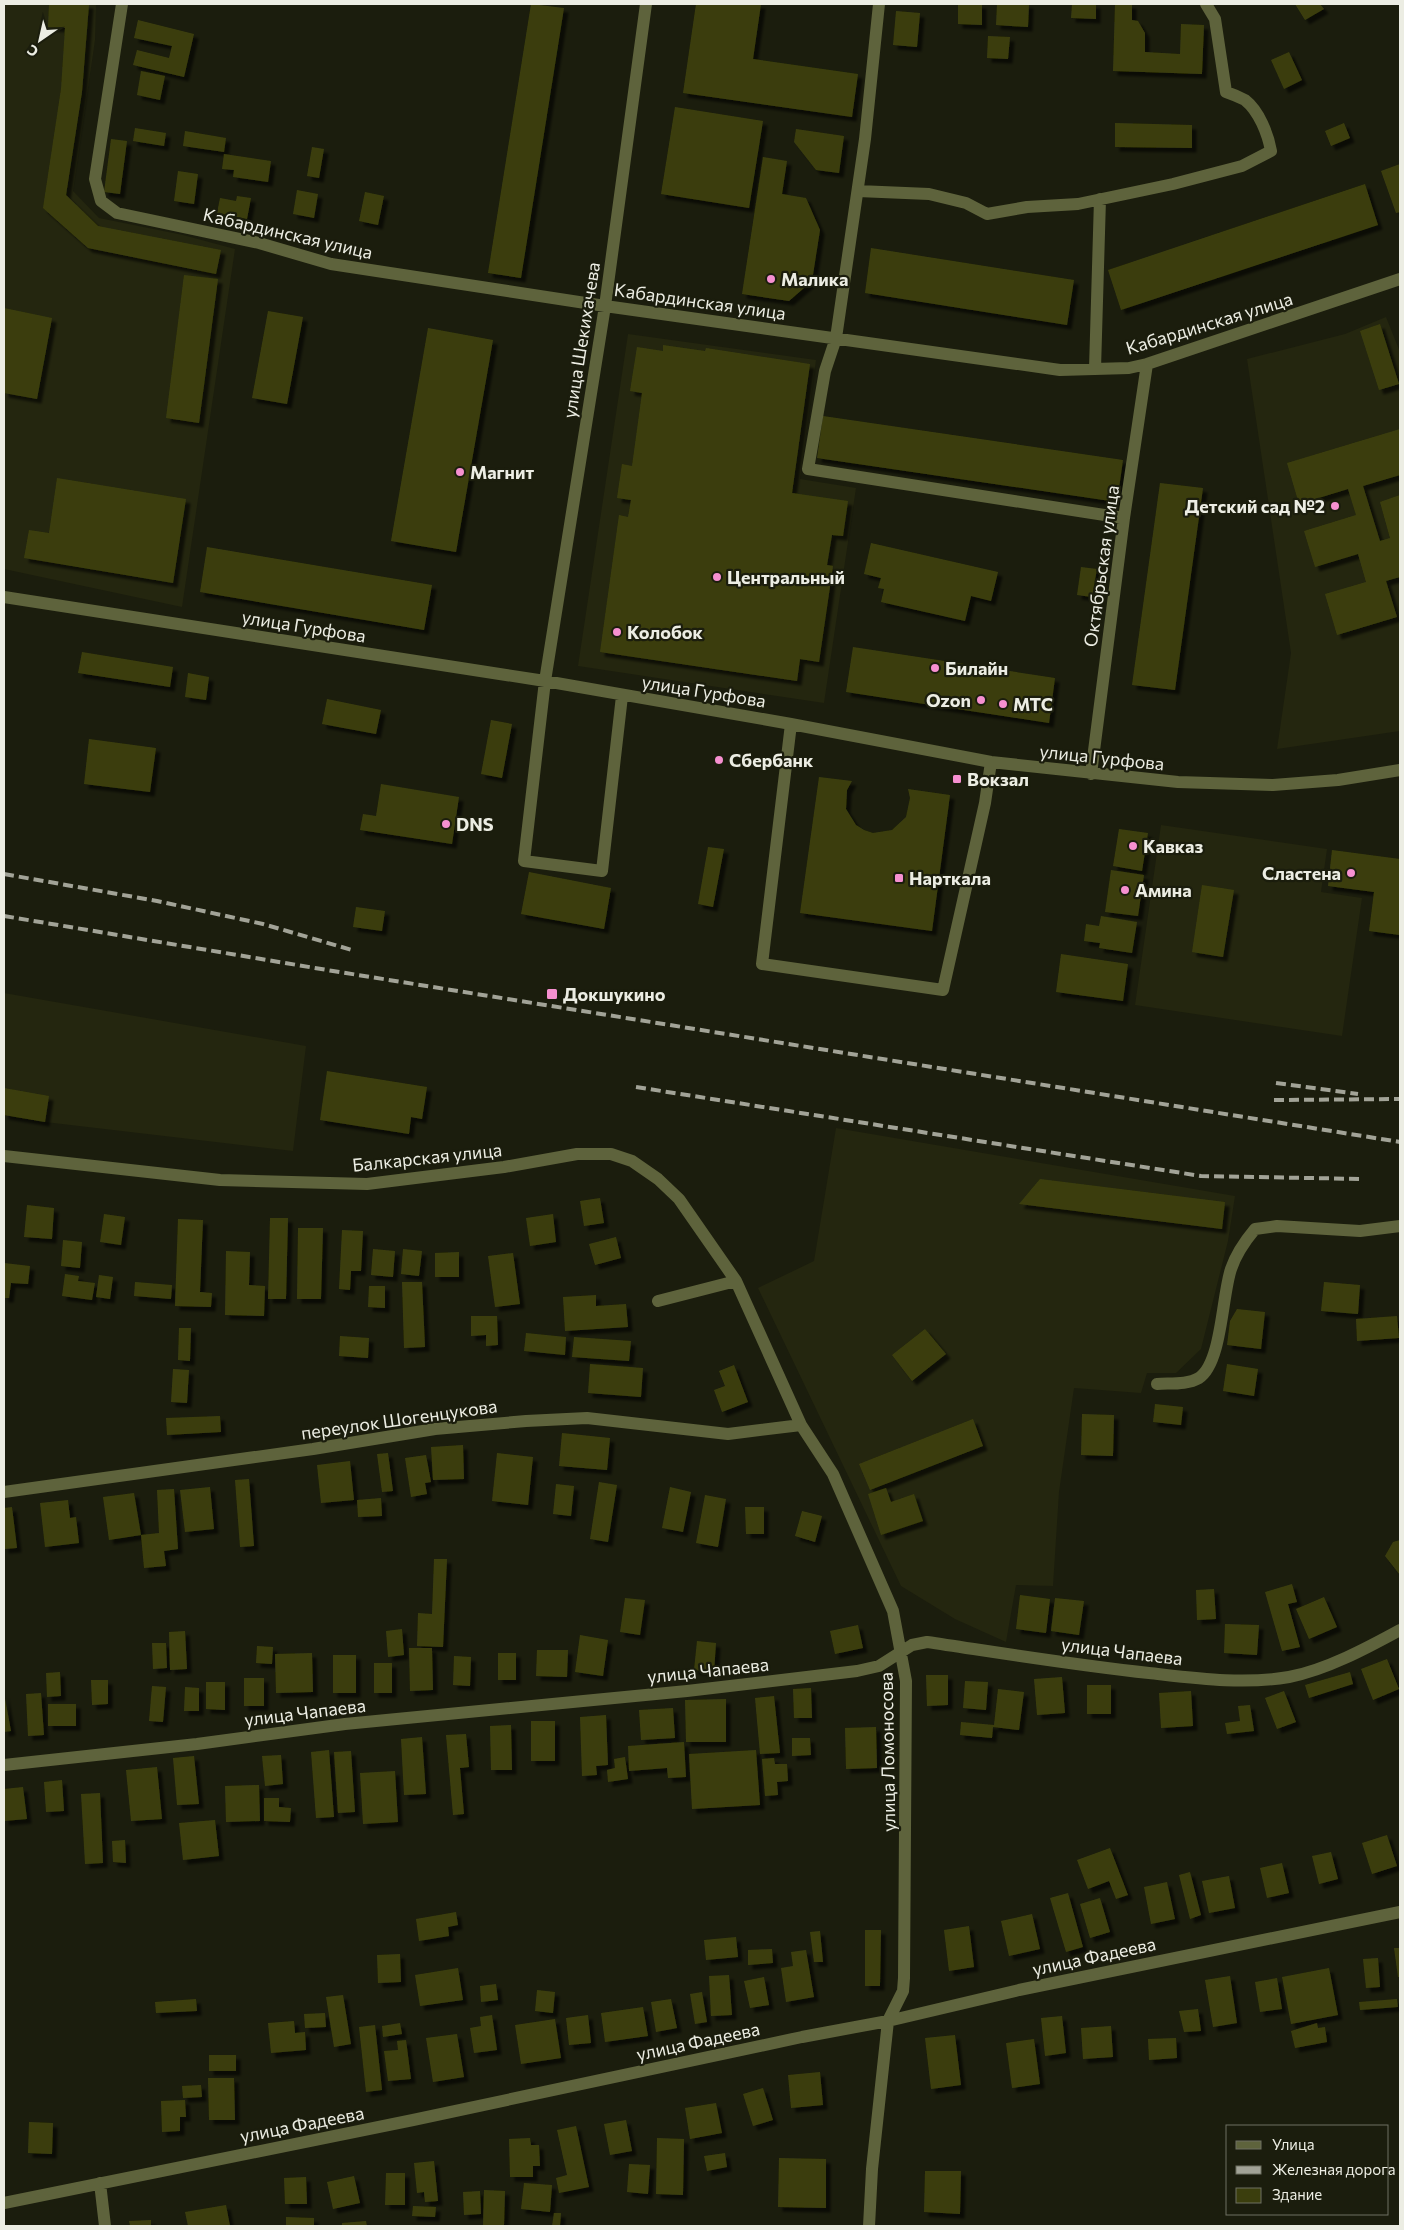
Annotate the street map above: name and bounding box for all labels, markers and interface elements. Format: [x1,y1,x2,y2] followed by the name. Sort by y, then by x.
[15,15,65,65] north arrow
[24,41,41,61] text: С
[201,203,375,263] street label: Кабардинская улица
[558,260,604,420] street label: улица Шекихачева
[781,268,848,290] place label: Малика
[765,273,777,285] marker: Малика
[613,278,787,324] street label: Кабардинская улица
[1123,287,1295,359] street label: Кабардинская улица
[470,461,534,483] place label: Магнит
[454,466,466,478] marker: Магнит
[1079,484,1123,648] street label: Октябрьская улица
[1185,495,1325,517] place label: Детский сад №2
[1329,500,1341,512] marker: Детский сад №2
[727,566,845,588] place label: Центральный
[711,571,723,583] marker: Центральный
[240,605,368,647] street label: улица Гурфова
[627,621,704,643] place label: Колобок
[611,626,623,638] marker: Колобок
[945,657,1008,679] place label: Билайн
[929,662,941,674] marker: Билайн
[640,670,768,712] street label: улица Гурфова
[926,689,971,711] place label: Ozon
[1013,693,1053,715] place label: МТС
[975,694,987,706] marker: Ozon
[997,698,1009,710] marker: МТС
[1039,740,1165,774] street label: улица Гурфова
[729,749,814,771] place label: Сбербанк
[713,754,725,766] marker: Сбербанк
[967,768,1029,790] place label: Вокзал
[951,773,963,785] marker: Вокзал
[456,813,494,835] place label: DNS
[440,818,452,830] marker: DNS
[1143,835,1203,857] place label: Кавказ
[1127,840,1139,852] marker: Кавказ
[1262,862,1341,884] place label: Сластена
[909,867,991,889] place label: Нарткала
[1345,867,1357,879] marker: Сластена
[893,872,905,884] marker: Нарткала
[1135,879,1192,901] place label: Амина
[1119,884,1131,896] marker: Амина
[563,983,666,1005] place label: Докшукино
[545,987,559,1001] marker: Докшукино
[351,1138,503,1176] street label: Балкарская улица
[299,1394,499,1444] street label: переулок Шогенцукова
[1060,1633,1184,1669] street label: улица Чапаева
[646,1653,770,1687] street label: улица Чапаева
[875,1672,899,1832] street label: улица Ломоносова
[243,1694,367,1730] street label: улица Чапаева
[1030,1932,1158,1980] street label: улица Фадеева
[634,2017,762,2065] street label: улица Фадеева
[238,2101,366,2147] street label: улица Фадеева
[1226,2125,1389,2215] legend
[1272,2135,1314,2153] text: Улица
[1272,2160,1396,2178] text: Железная дорога
[1272,2185,1322,2203] text: Здание

